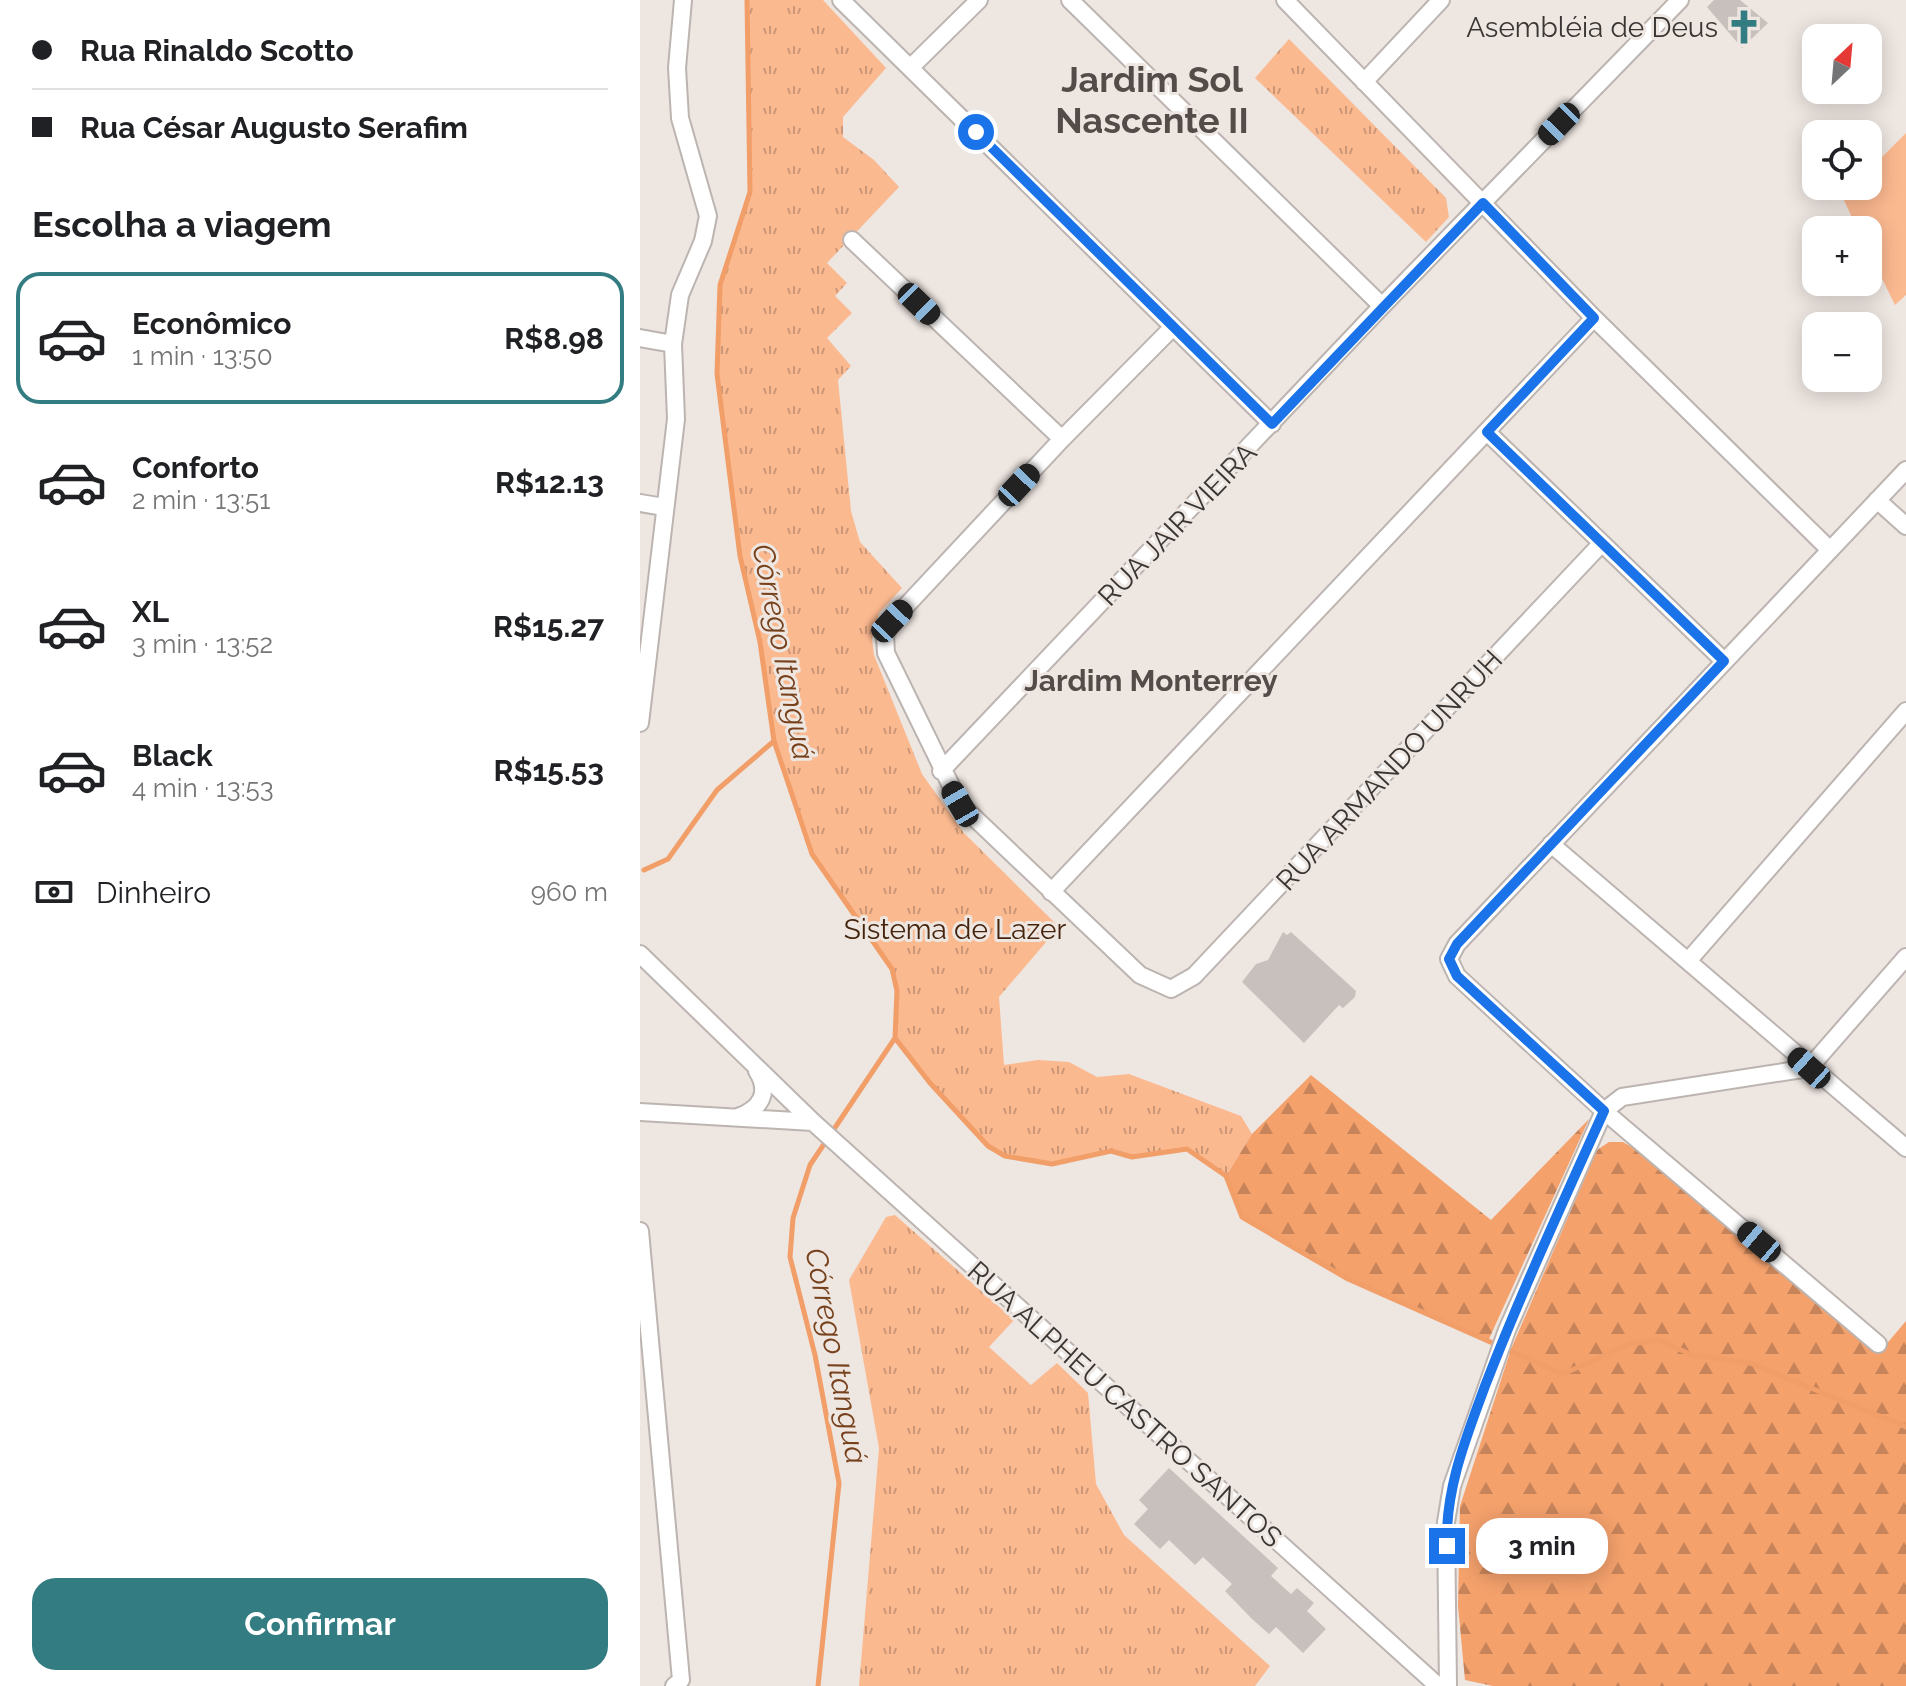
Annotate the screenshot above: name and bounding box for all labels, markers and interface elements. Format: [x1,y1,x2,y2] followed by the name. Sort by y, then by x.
[1725,8,1763,46] church icon: Asembléia de Deus
[1466,11,1718,44] place label: Asembléia de Deus
[1802,24,1882,104] north arrow
[1802,24,1882,392] map controls
[80,33,354,68] text: Rua Rinaldo Scotto
[1055,58,1249,141] district label: Jardim Sol Nascente II
[1534,98,1584,150] car
[80,110,468,145] text: Rua César Augusto Serafim
[958,114,994,150] route start
[1802,120,1882,200] button: locate
[32,203,332,245] text: Escolha a viagem
[1802,216,1882,296] button: +
[893,279,945,329] car
[36,302,108,374] icon: car
[132,306,292,341] text: Econômico
[1802,312,1882,392] button: −
[504,321,604,356] text: R$8.98
[132,341,273,371] text: 1 min · 13:50
[1091,436,1263,613] street label: RUA JAIR VIEIRA
[36,446,108,518] icon: car
[132,450,259,485] text: Conforto
[994,459,1044,511] car
[495,465,604,500] text: R$12.13
[132,485,270,515] text: 2 min · 13:51
[745,541,822,763] water label: Córrego Itanguá
[36,590,108,662] icon: car
[132,594,169,629] text: XL
[867,595,917,647] car
[493,609,604,644] text: R$15.27
[132,629,273,659] text: 3 min · 13:52
[1269,643,1509,897] street label: RUA ARMANDO UNRUH
[1024,663,1278,698] district label: Jardim Monterrey
[36,734,108,806] icon: car
[132,738,213,773] text: Black
[493,753,604,788] text: R$15.53
[132,773,274,803] text: 4 min · 13:53
[938,777,982,831] car
[32,870,76,914] icon: cash
[96,875,211,910] text: Dinheiro
[531,877,608,907] text: 960 m
[844,913,1066,946] park label: Sistema de Lazer
[1783,1043,1835,1093] car
[1733,1217,1785,1267] car
[798,1245,875,1467] water label: Córrego Itanguá
[961,1255,1289,1554] street label: RUA ALPHEU CASTRO SANTOS
[1475,1518,1607,1574] callout: 3 min
[1429,1528,1465,1564] route end
[1508,1531,1576,1561] text: 3 min
[32,1578,608,1670] button: Confirmar

